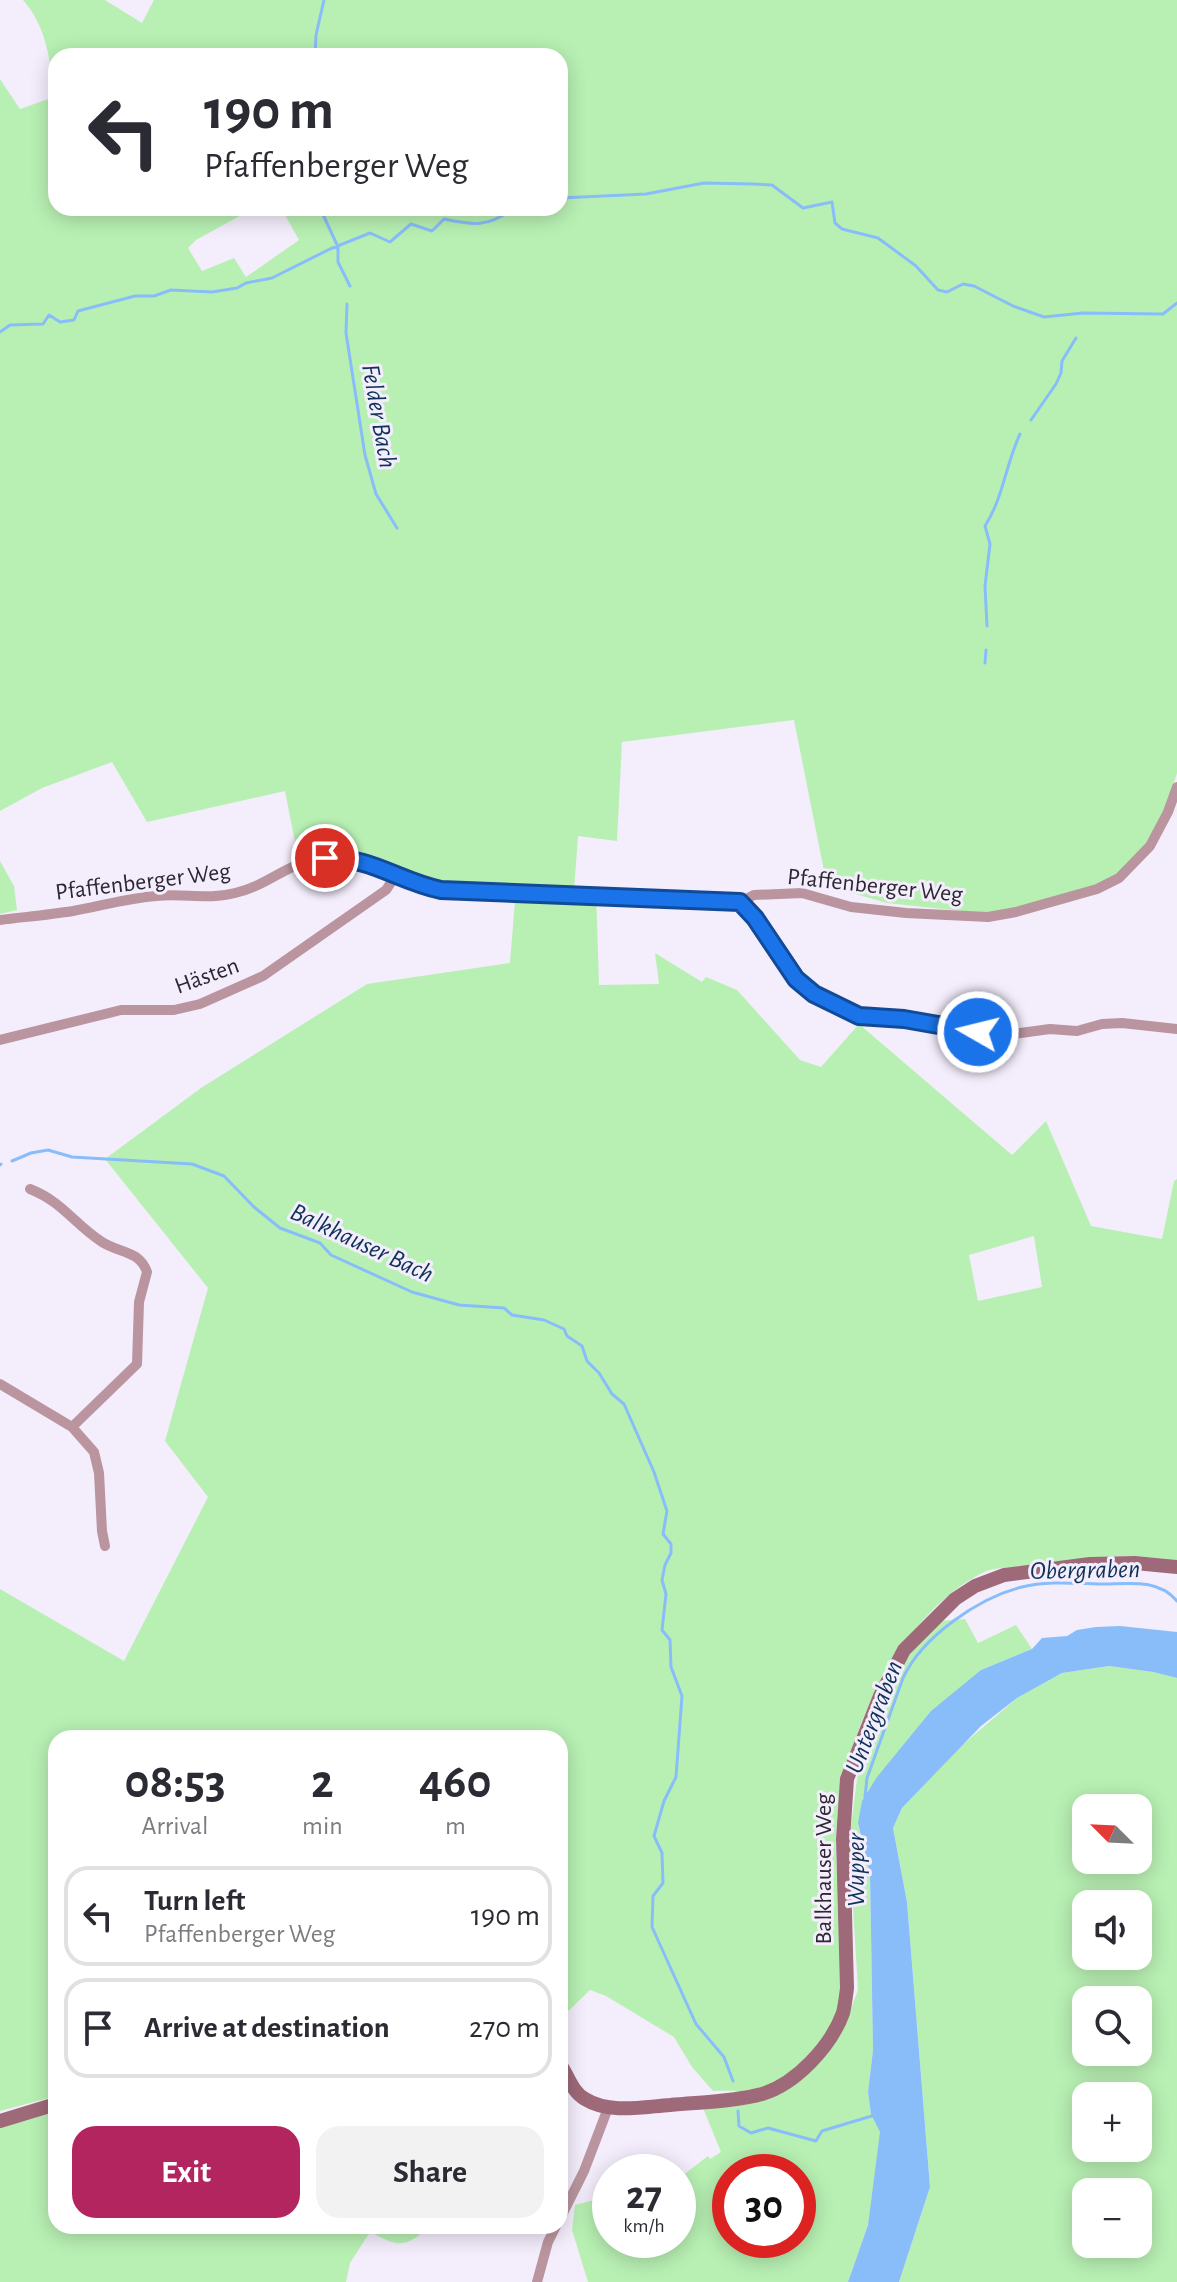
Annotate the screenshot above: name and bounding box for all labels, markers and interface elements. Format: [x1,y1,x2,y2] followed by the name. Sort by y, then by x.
[72,80,176,184] icon: left
[204,83,334,139] text: 190 m
[204,148,469,184] text: Pfaffenberger Weg
[357,362,401,470] water label: Felder Bach
[291,824,359,892] pin
[303,836,347,880] icon: arrive
[54,859,232,905] street label: Pfaffenberger Weg
[786,865,964,907] street label: Pfaffenberger Weg
[172,953,242,999] street label: Hästen
[936,990,1020,1074] position arrow
[286,1199,438,1287] water label: Balkhauser Bach
[1030,1556,1140,1584] water label: Obergraben
[841,1657,907,1777] water label: Untergraben
[125,1759,226,1807] text: 08:53
[311,1759,334,1807] text: 2
[419,1759,491,1807] text: 460
[812,1793,836,1945] street label: Balkhauser Weg
[1072,1794,1152,1874] north arrow
[1072,1794,1152,2258] map controls
[142,1813,208,1839] text: Arrival
[302,1813,343,1839] text: min
[445,1813,466,1839] text: m
[843,1831,869,1907] water label: Wupper
[144,1886,245,1916] text: Turn left
[1072,1890,1152,1970] button: sound
[76,1894,120,1938] icon: left
[471,1901,540,1931] text: 190 m
[144,1921,335,1947] text: Pfaffenberger Weg
[1072,1986,1152,2066] button: search
[76,2006,120,2050] icon: arrive
[144,2013,390,2043] text: Arrive at destination
[469,2013,540,2043] text: 270 m
[1072,2082,1152,2162] button: +
[72,2126,300,2218] button: Exit
[316,2126,544,2218] button: Share
[712,2154,816,2258] speed limit sign: 30
[626,2176,662,2216] text: 27
[1072,2178,1152,2258] button: −
[623,2216,665,2236] text: km/h

